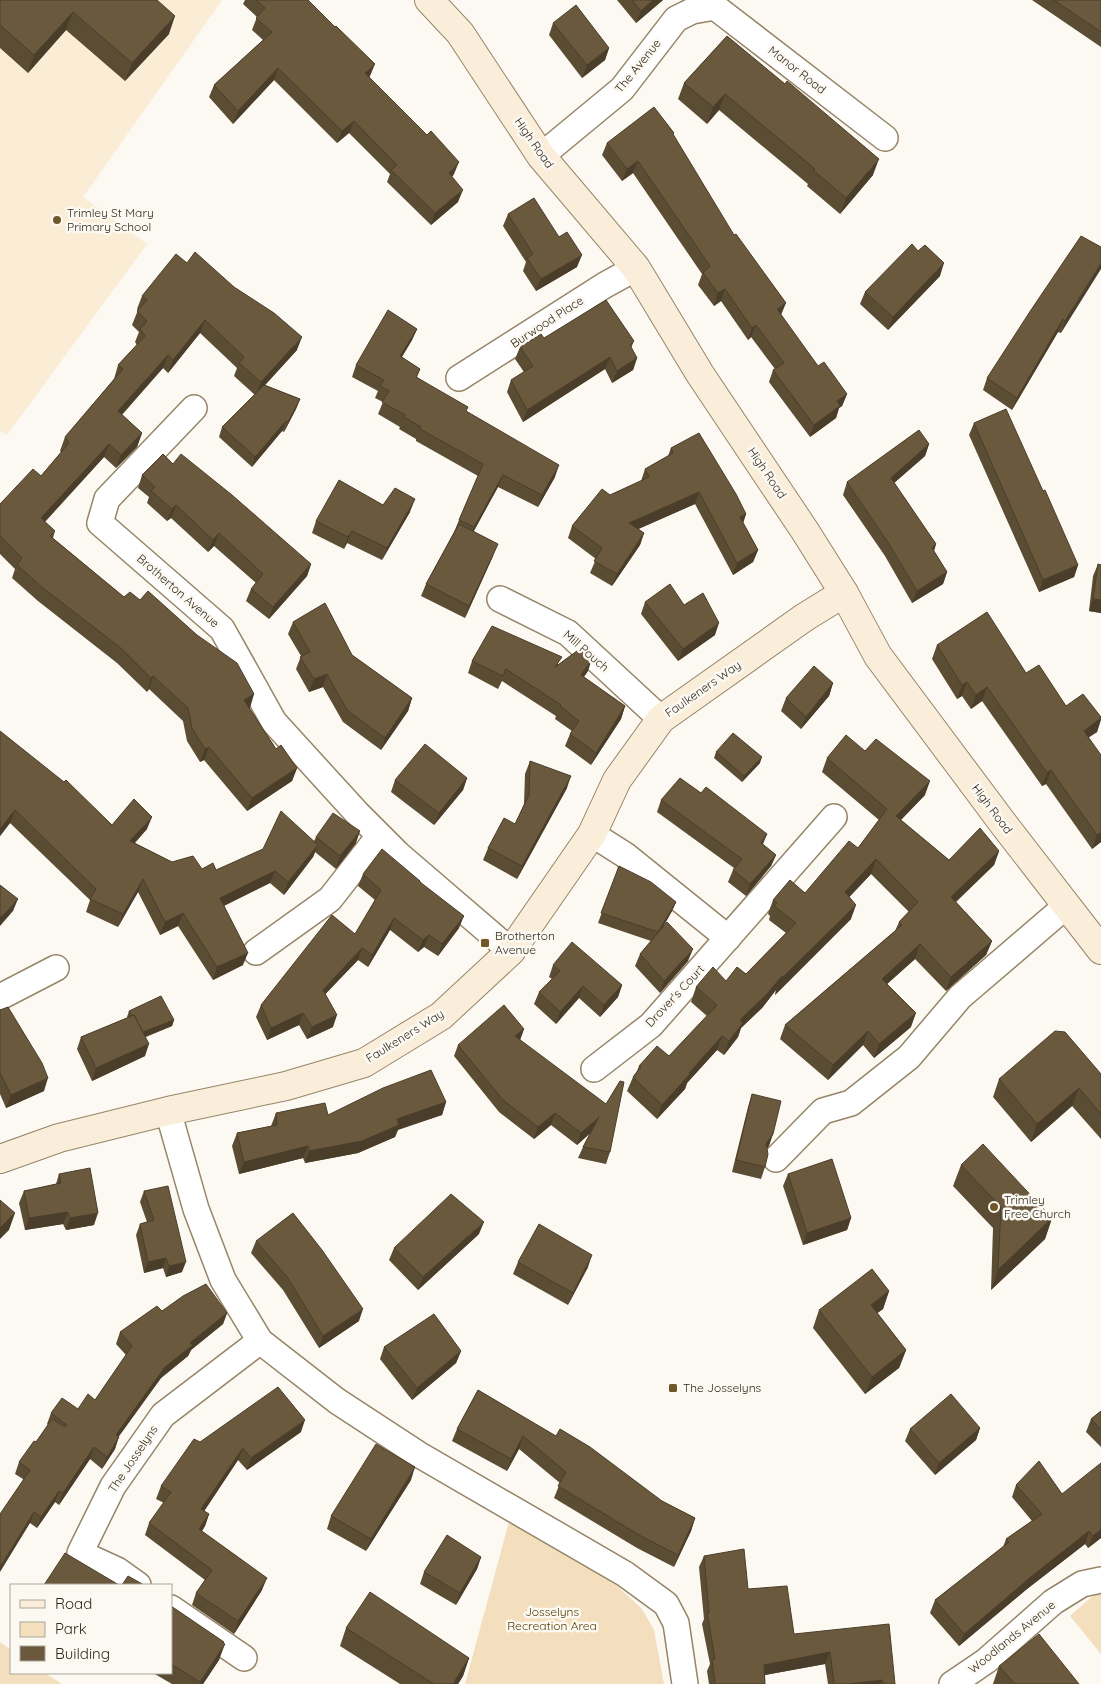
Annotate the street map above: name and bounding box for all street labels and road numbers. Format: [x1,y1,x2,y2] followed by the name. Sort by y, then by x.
[611,35,664,96] street label: The Avenue
[765,42,829,97] street label: Manor Road
[511,114,557,171] street label: High Road
[507,292,586,351] street label: Burwood Place
[745,444,790,501] street label: High Road
[134,551,223,631] street label: Brotherton Avenue
[560,627,612,674] street label: Mill Pouch
[662,657,743,720] street label: Faulkeners Way
[969,781,1016,837] street label: High Road
[642,961,707,1030] street label: Drover's Court
[363,1006,446,1066] street label: Faulkeners Way
[104,1422,161,1495] street label: The Josselyns
[965,1597,1058,1676] street label: Woodlands Avenue

